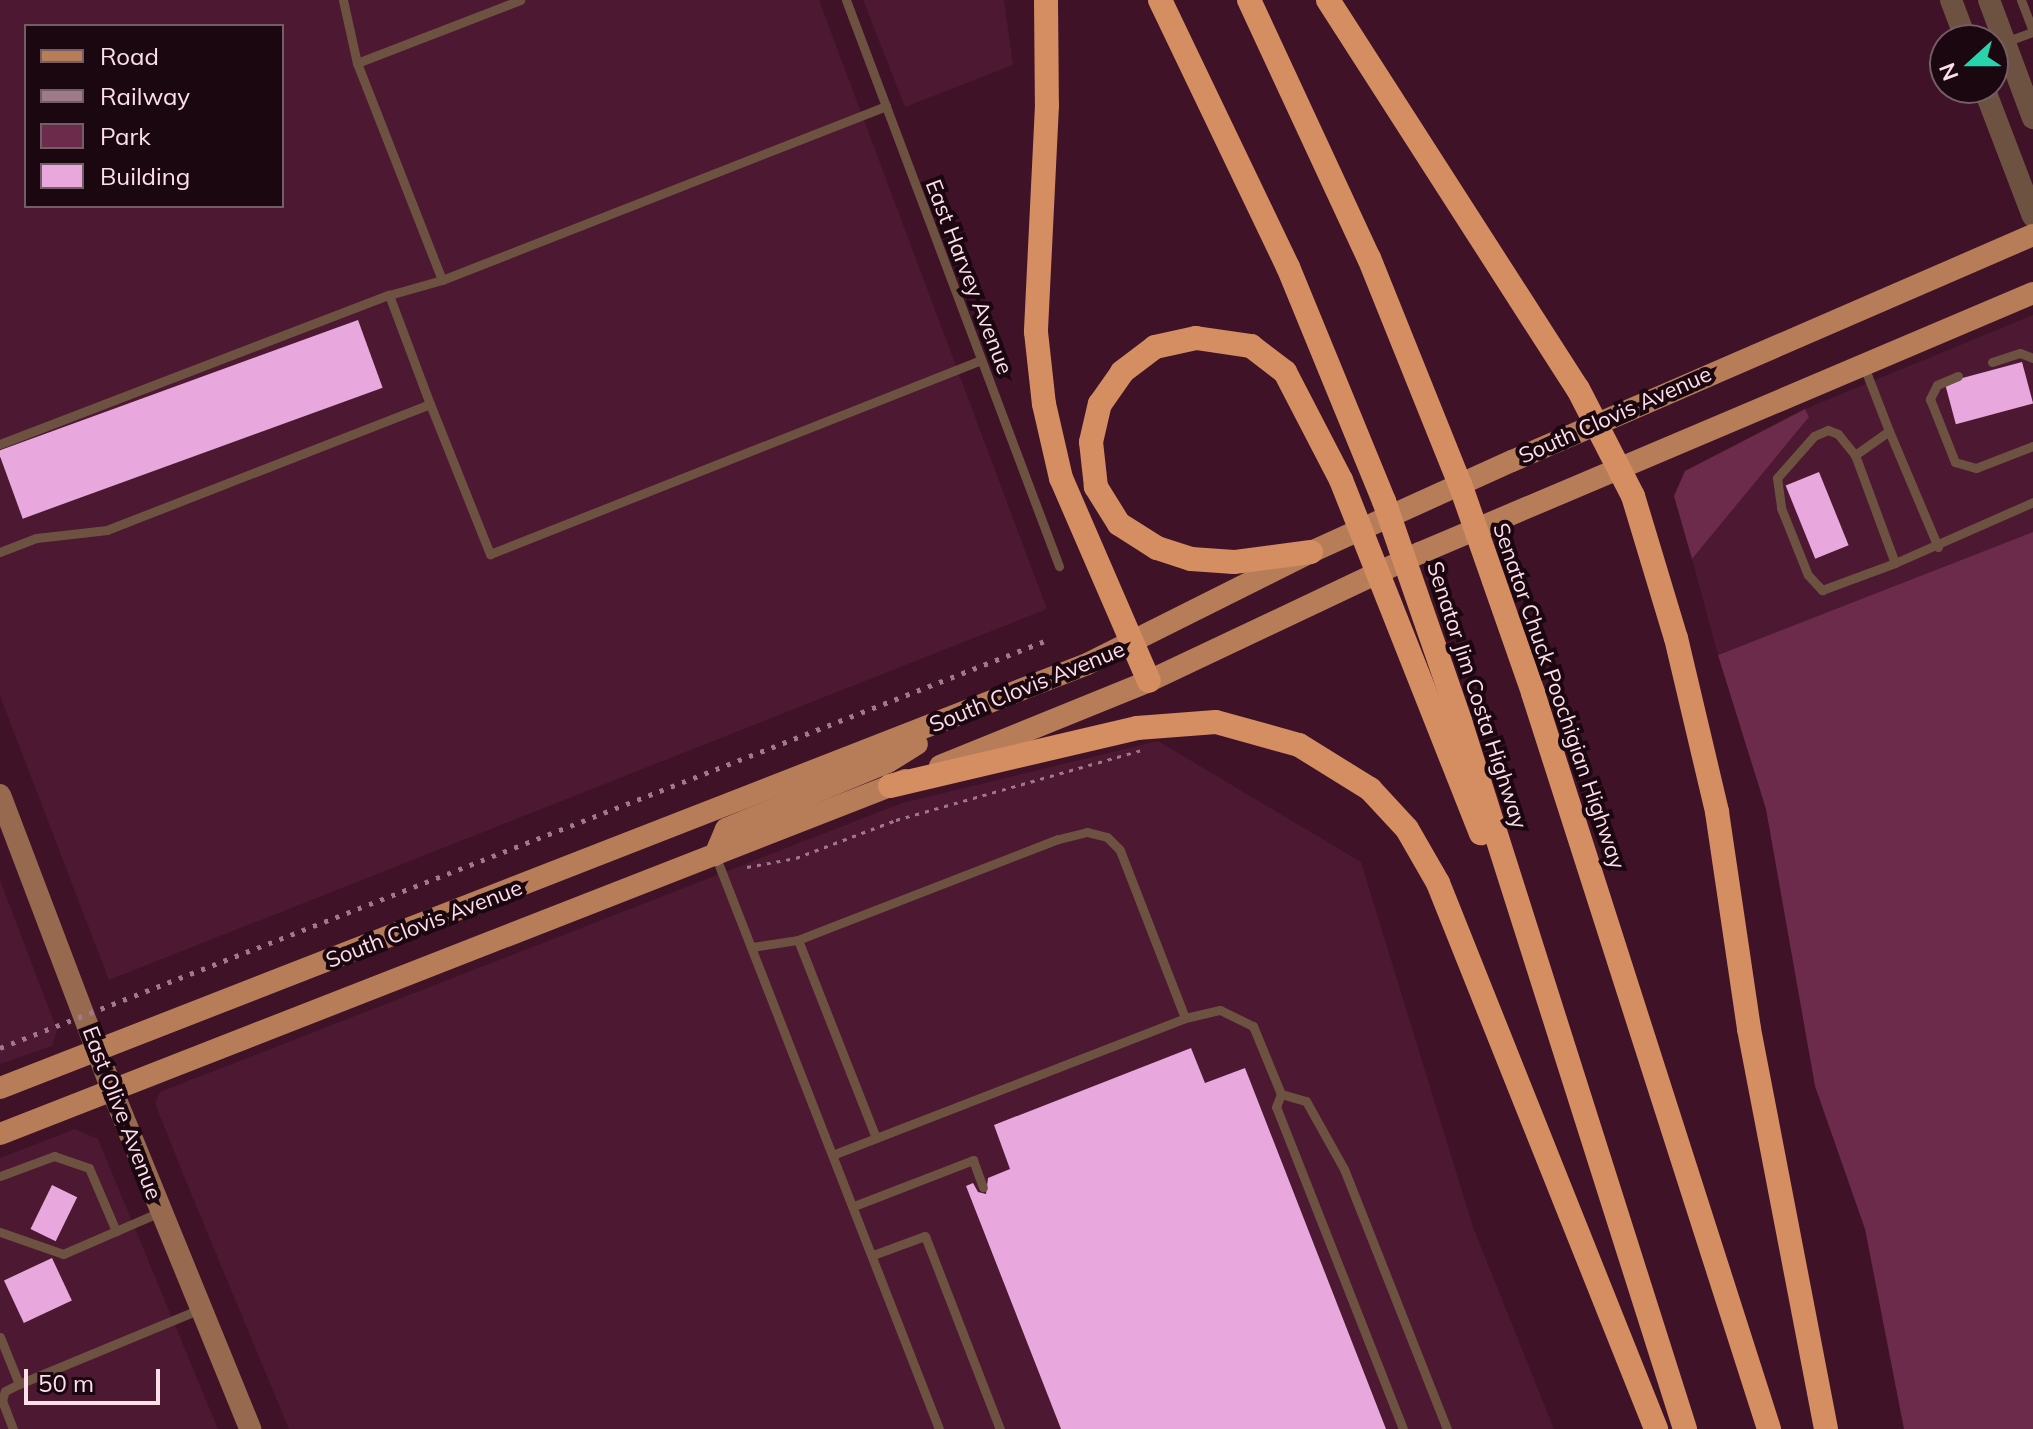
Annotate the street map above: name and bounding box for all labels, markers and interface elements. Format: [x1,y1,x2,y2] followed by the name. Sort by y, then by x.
[24,24,284,208] legend
[1929,24,2009,104] north arrow
[100,41,159,71] text: Road
[1932,59,1965,85] text: N
[100,81,190,111] text: Railway
[100,121,151,151] text: Park
[100,161,190,191] text: Building
[920,176,1018,378] street label: East Harvey Avenue
[1515,361,1715,469] street label: South Clovis Avenue
[1487,519,1631,873] street label: Senator Chuck Poochigian Highway
[1421,558,1533,832] street label: Senator Jim Costa Highway
[926,636,1128,738] street label: South Clovis Avenue
[322,874,526,974] street label: South Clovis Avenue
[77,1023,167,1203] street label: East Olive Avenue
[28,1353,164,1403] scale bar
[38,1368,94,1398] text: 50 m

